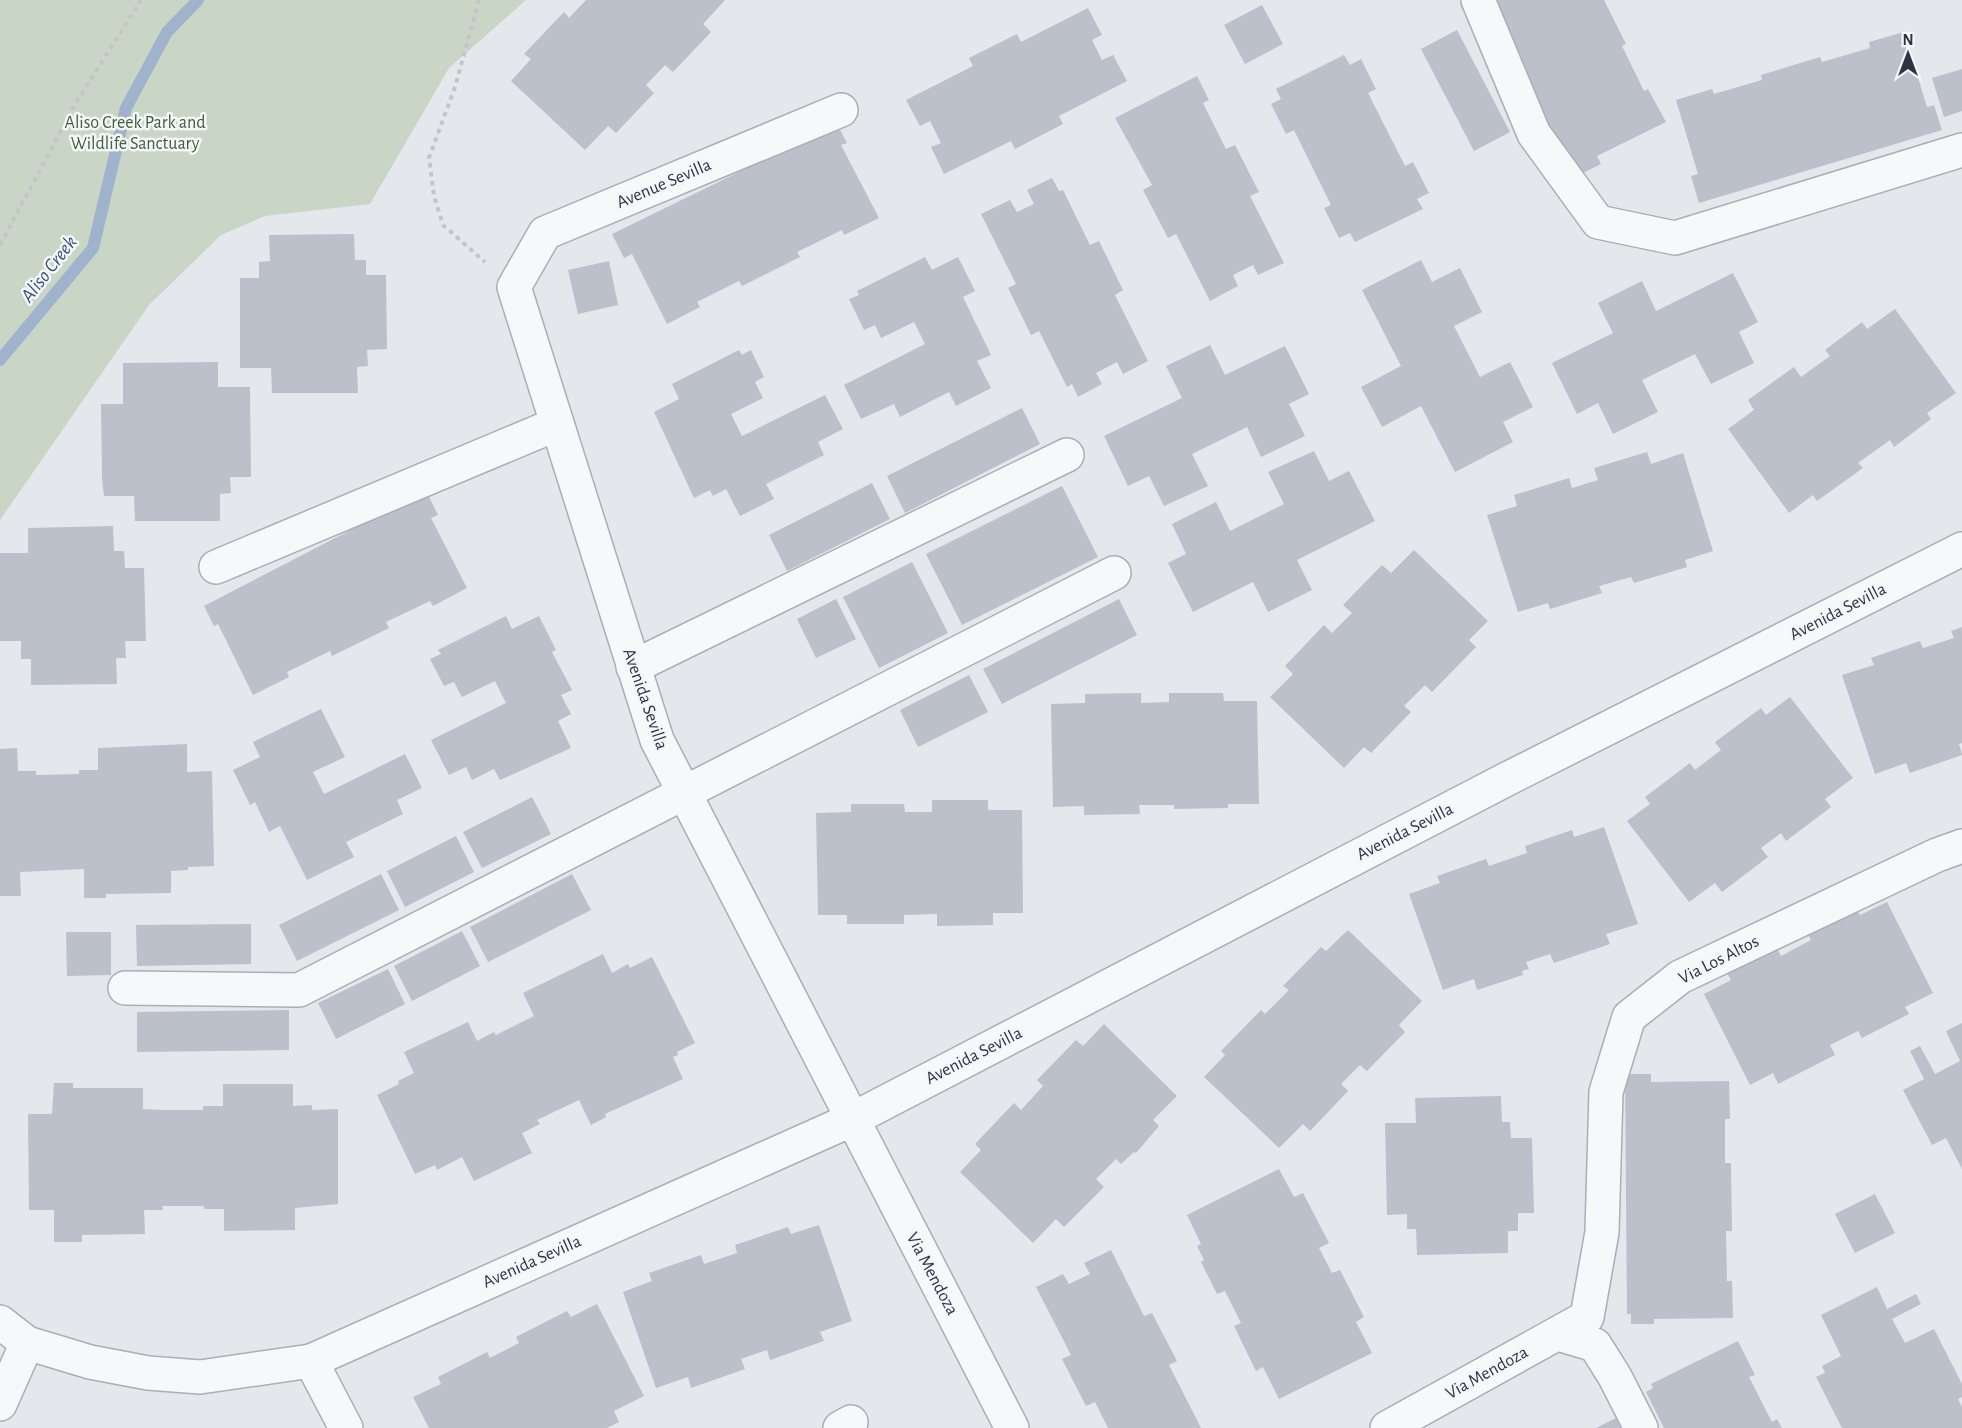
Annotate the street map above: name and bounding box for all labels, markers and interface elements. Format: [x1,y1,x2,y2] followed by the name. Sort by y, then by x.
[1878,24,1938,84] north arrow
[1902,32,1914,48] text: N
[64,114,206,153] park label: Aliso Creek Park and Wildlife Sanctuary
[614,156,714,212] street label: Avenue Sevilla
[17,232,81,307] water label: Aliso Creek
[1787,580,1889,644] street label: Avenida Sevilla
[619,646,671,752] street label: Avenida Sevilla
[1354,800,1456,864] street label: Avenida Sevilla
[1676,932,1762,988] street label: Via Los Altos
[923,1024,1025,1088] street label: Avenida Sevilla
[903,1230,961,1318] street label: Via Mendoza
[480,1232,584,1292] street label: Avenida Sevilla
[1443,1343,1531,1403] street label: Via Mendoza

